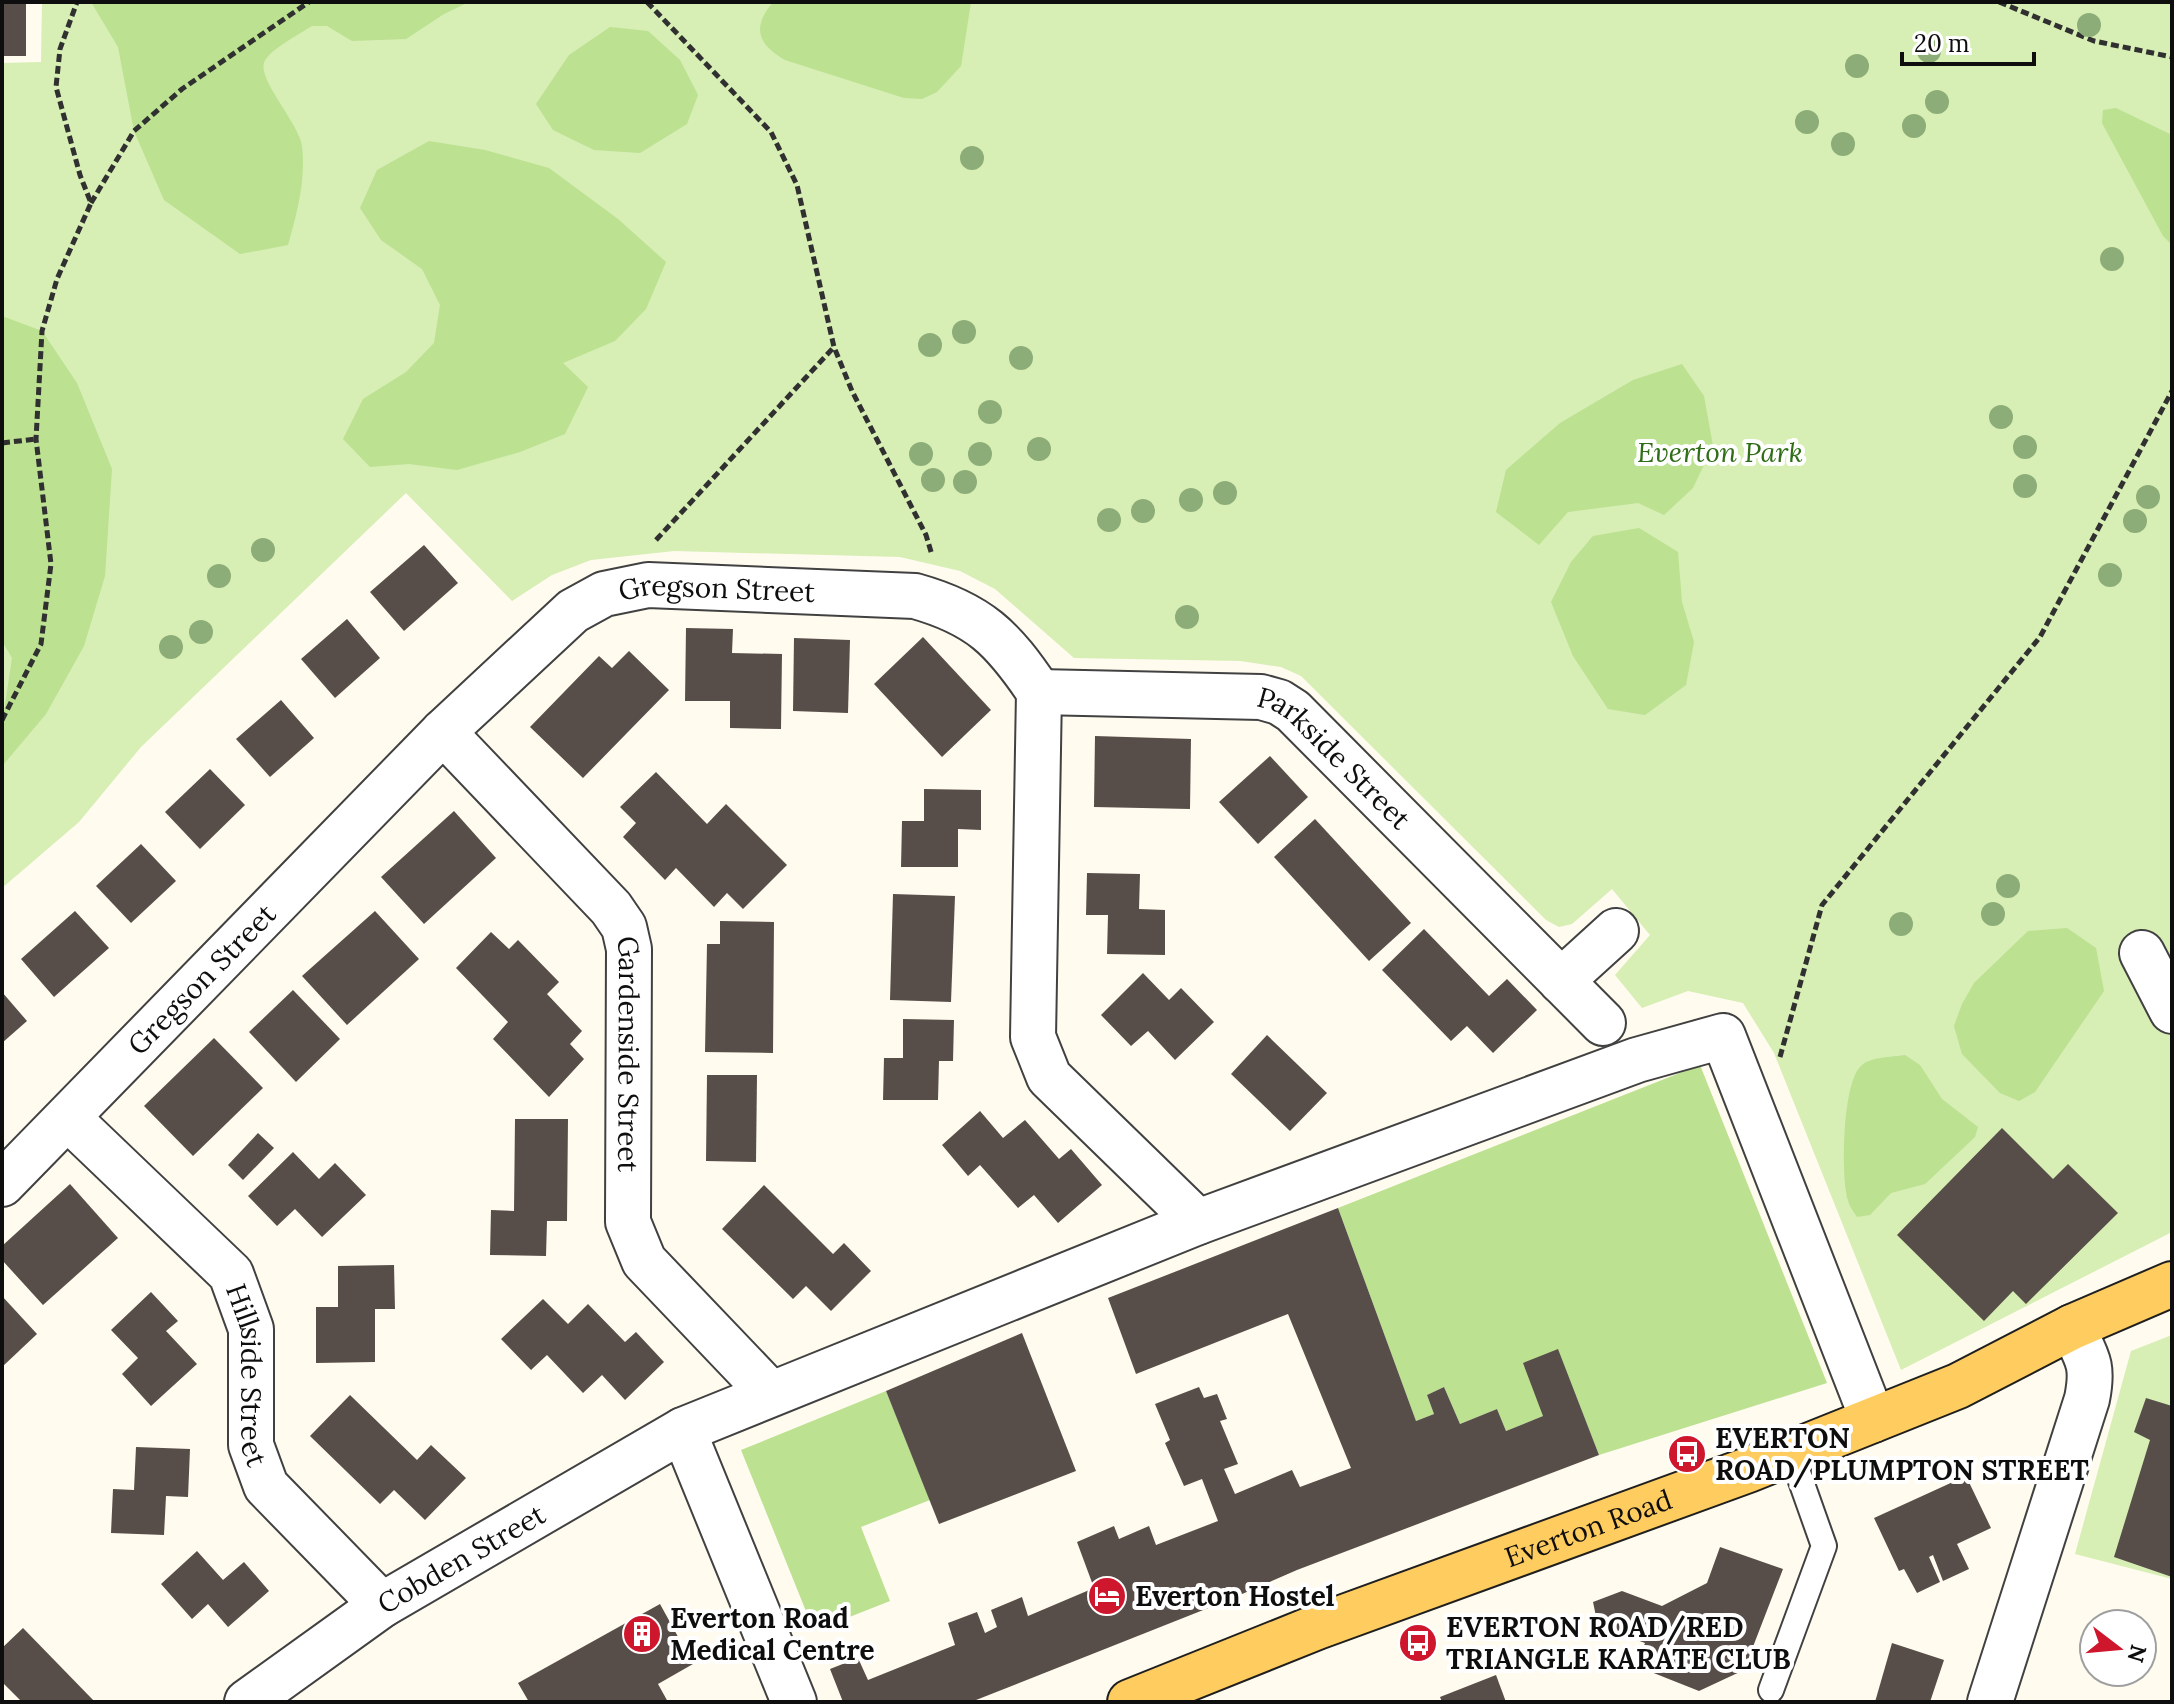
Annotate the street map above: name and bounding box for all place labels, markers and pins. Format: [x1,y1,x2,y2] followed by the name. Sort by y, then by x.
[1715,1420,2089,1488] place label: EVERTON ROAD/PLUMPTON STREET
[1666,1433,1708,1475] bus stop icon: EVERTON ROAD/PLUMPTON STREET
[1086,1575,1128,1617] hotel icon: Everton Hostel
[1135,1578,1335,1614] place label: Everton Hostel
[670,1600,875,1668] place label: Everton Road Medical Centre
[1446,1609,1791,1677] place label: EVERTON ROAD/RED TRIANGLE KARATE CLUB
[621,1613,663,1655] building icon: Everton Road Medical Centre
[1397,1622,1439,1664] bus stop icon: EVERTON ROAD/RED TRIANGLE KARATE CLUB

